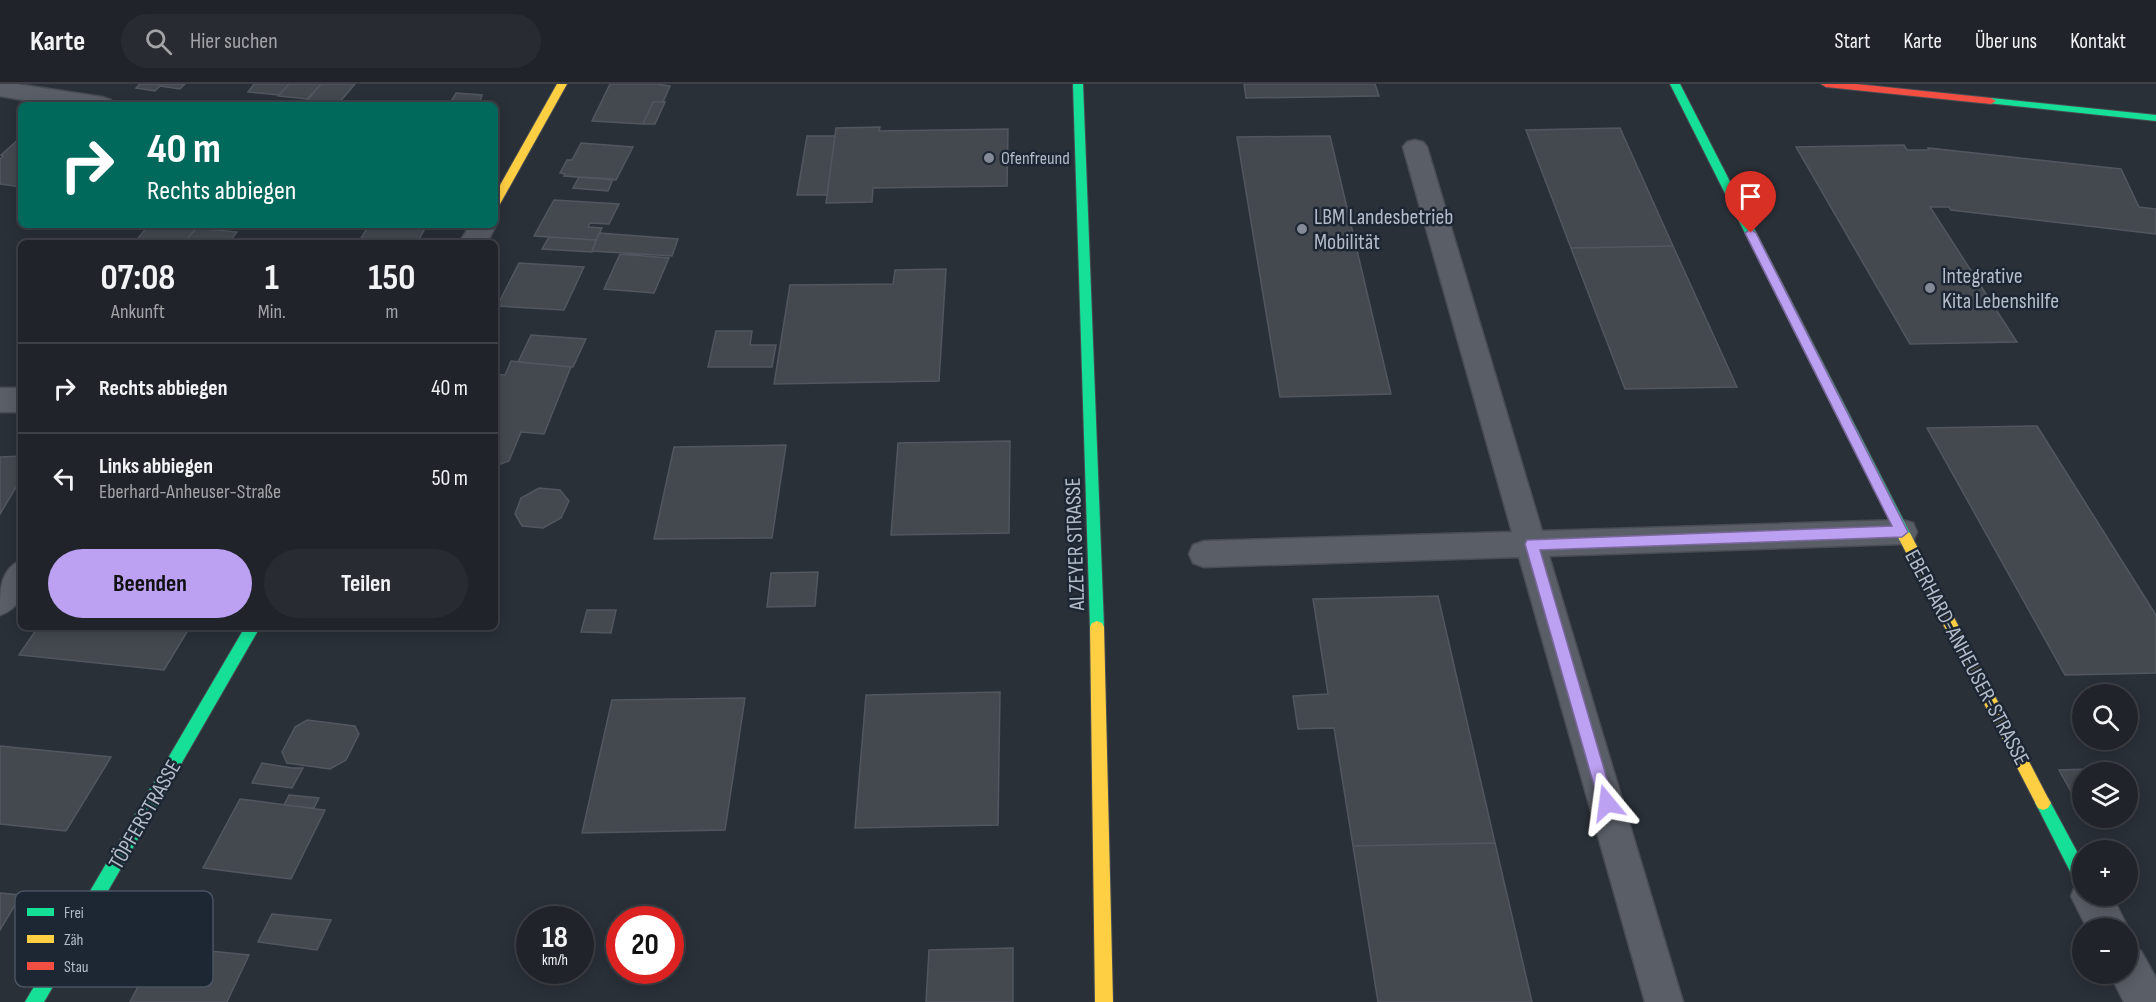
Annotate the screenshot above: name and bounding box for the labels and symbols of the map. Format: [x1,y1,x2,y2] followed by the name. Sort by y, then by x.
[1001,148,1070,169] place label: Ofenfreund
[982,151,996,165] marker: Ofenfreund
[1725,171,1776,233] pin
[1314,204,1453,256] place label: LBM Landesbetrieb Mobilität
[1295,222,1309,236] marker: LBM Landesbetrieb Mobilität
[1942,263,2059,315] place label: Integrative Kita Lebenshilfe
[1923,281,1937,295] marker: Integrative Kita Lebenshilfe
[1060,477,1091,612] street label: ALZEYER STRASSE
[1898,545,2035,770] street label: EBERHARD-ANHEUSER-STRASSE
[103,755,187,874] street label: TÖPFERSTRASSE
[1575,771,1639,835] position arrow
[15,891,213,987] legend
[64,904,84,923] text: Frei
[606,906,684,984] speed limit sign: 20
[64,931,83,950] text: Zäh
[64,958,89,977] text: Stau

